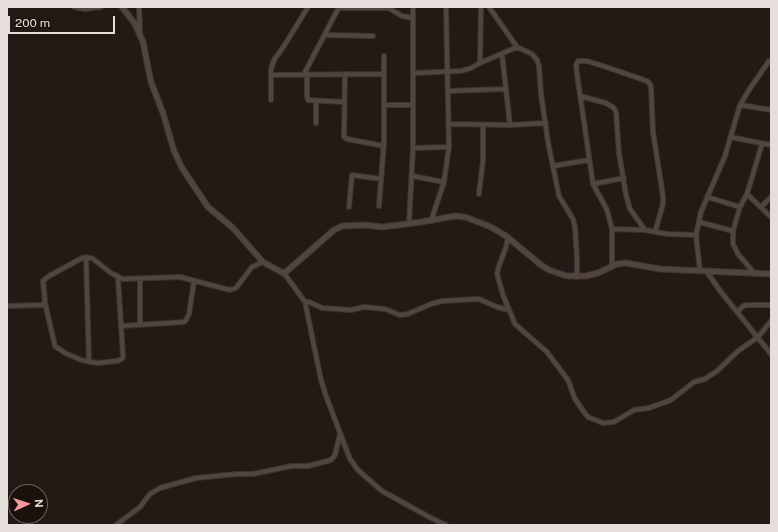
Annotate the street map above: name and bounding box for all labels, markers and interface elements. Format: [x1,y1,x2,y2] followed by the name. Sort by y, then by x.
[10,8,117,34] scale bar
[15,16,50,30] text: 200 m
[8,484,48,524] north arrow
[33,499,45,508] text: N

